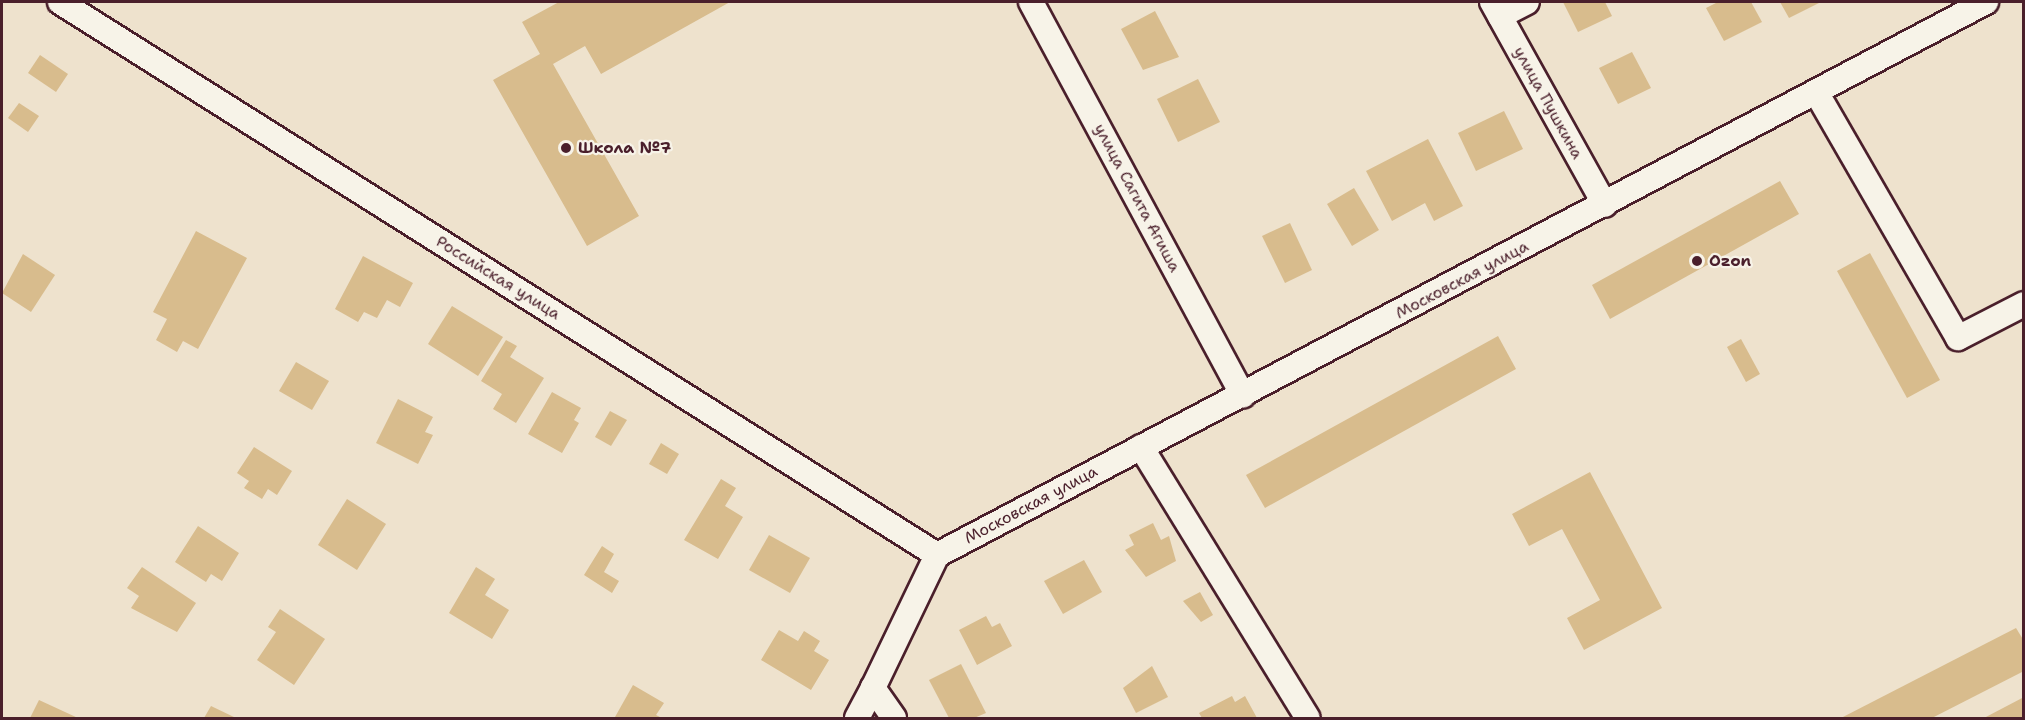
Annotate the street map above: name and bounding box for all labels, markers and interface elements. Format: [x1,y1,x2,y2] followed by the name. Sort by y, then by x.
[1509,43,1587,163] street label: улица Пушкина
[1090,121,1184,275] street label: улица Сагита Агиша
[578,138,671,158] place label: Школа №7
[559,141,573,155] marker: Школа №7
[432,232,564,324] street label: Российская улица
[1392,237,1532,323] street label: Московская улица
[1709,251,1751,271] place label: Ozon
[1690,254,1704,268] marker: Ozon
[961,462,1101,548] street label: Московская улица

